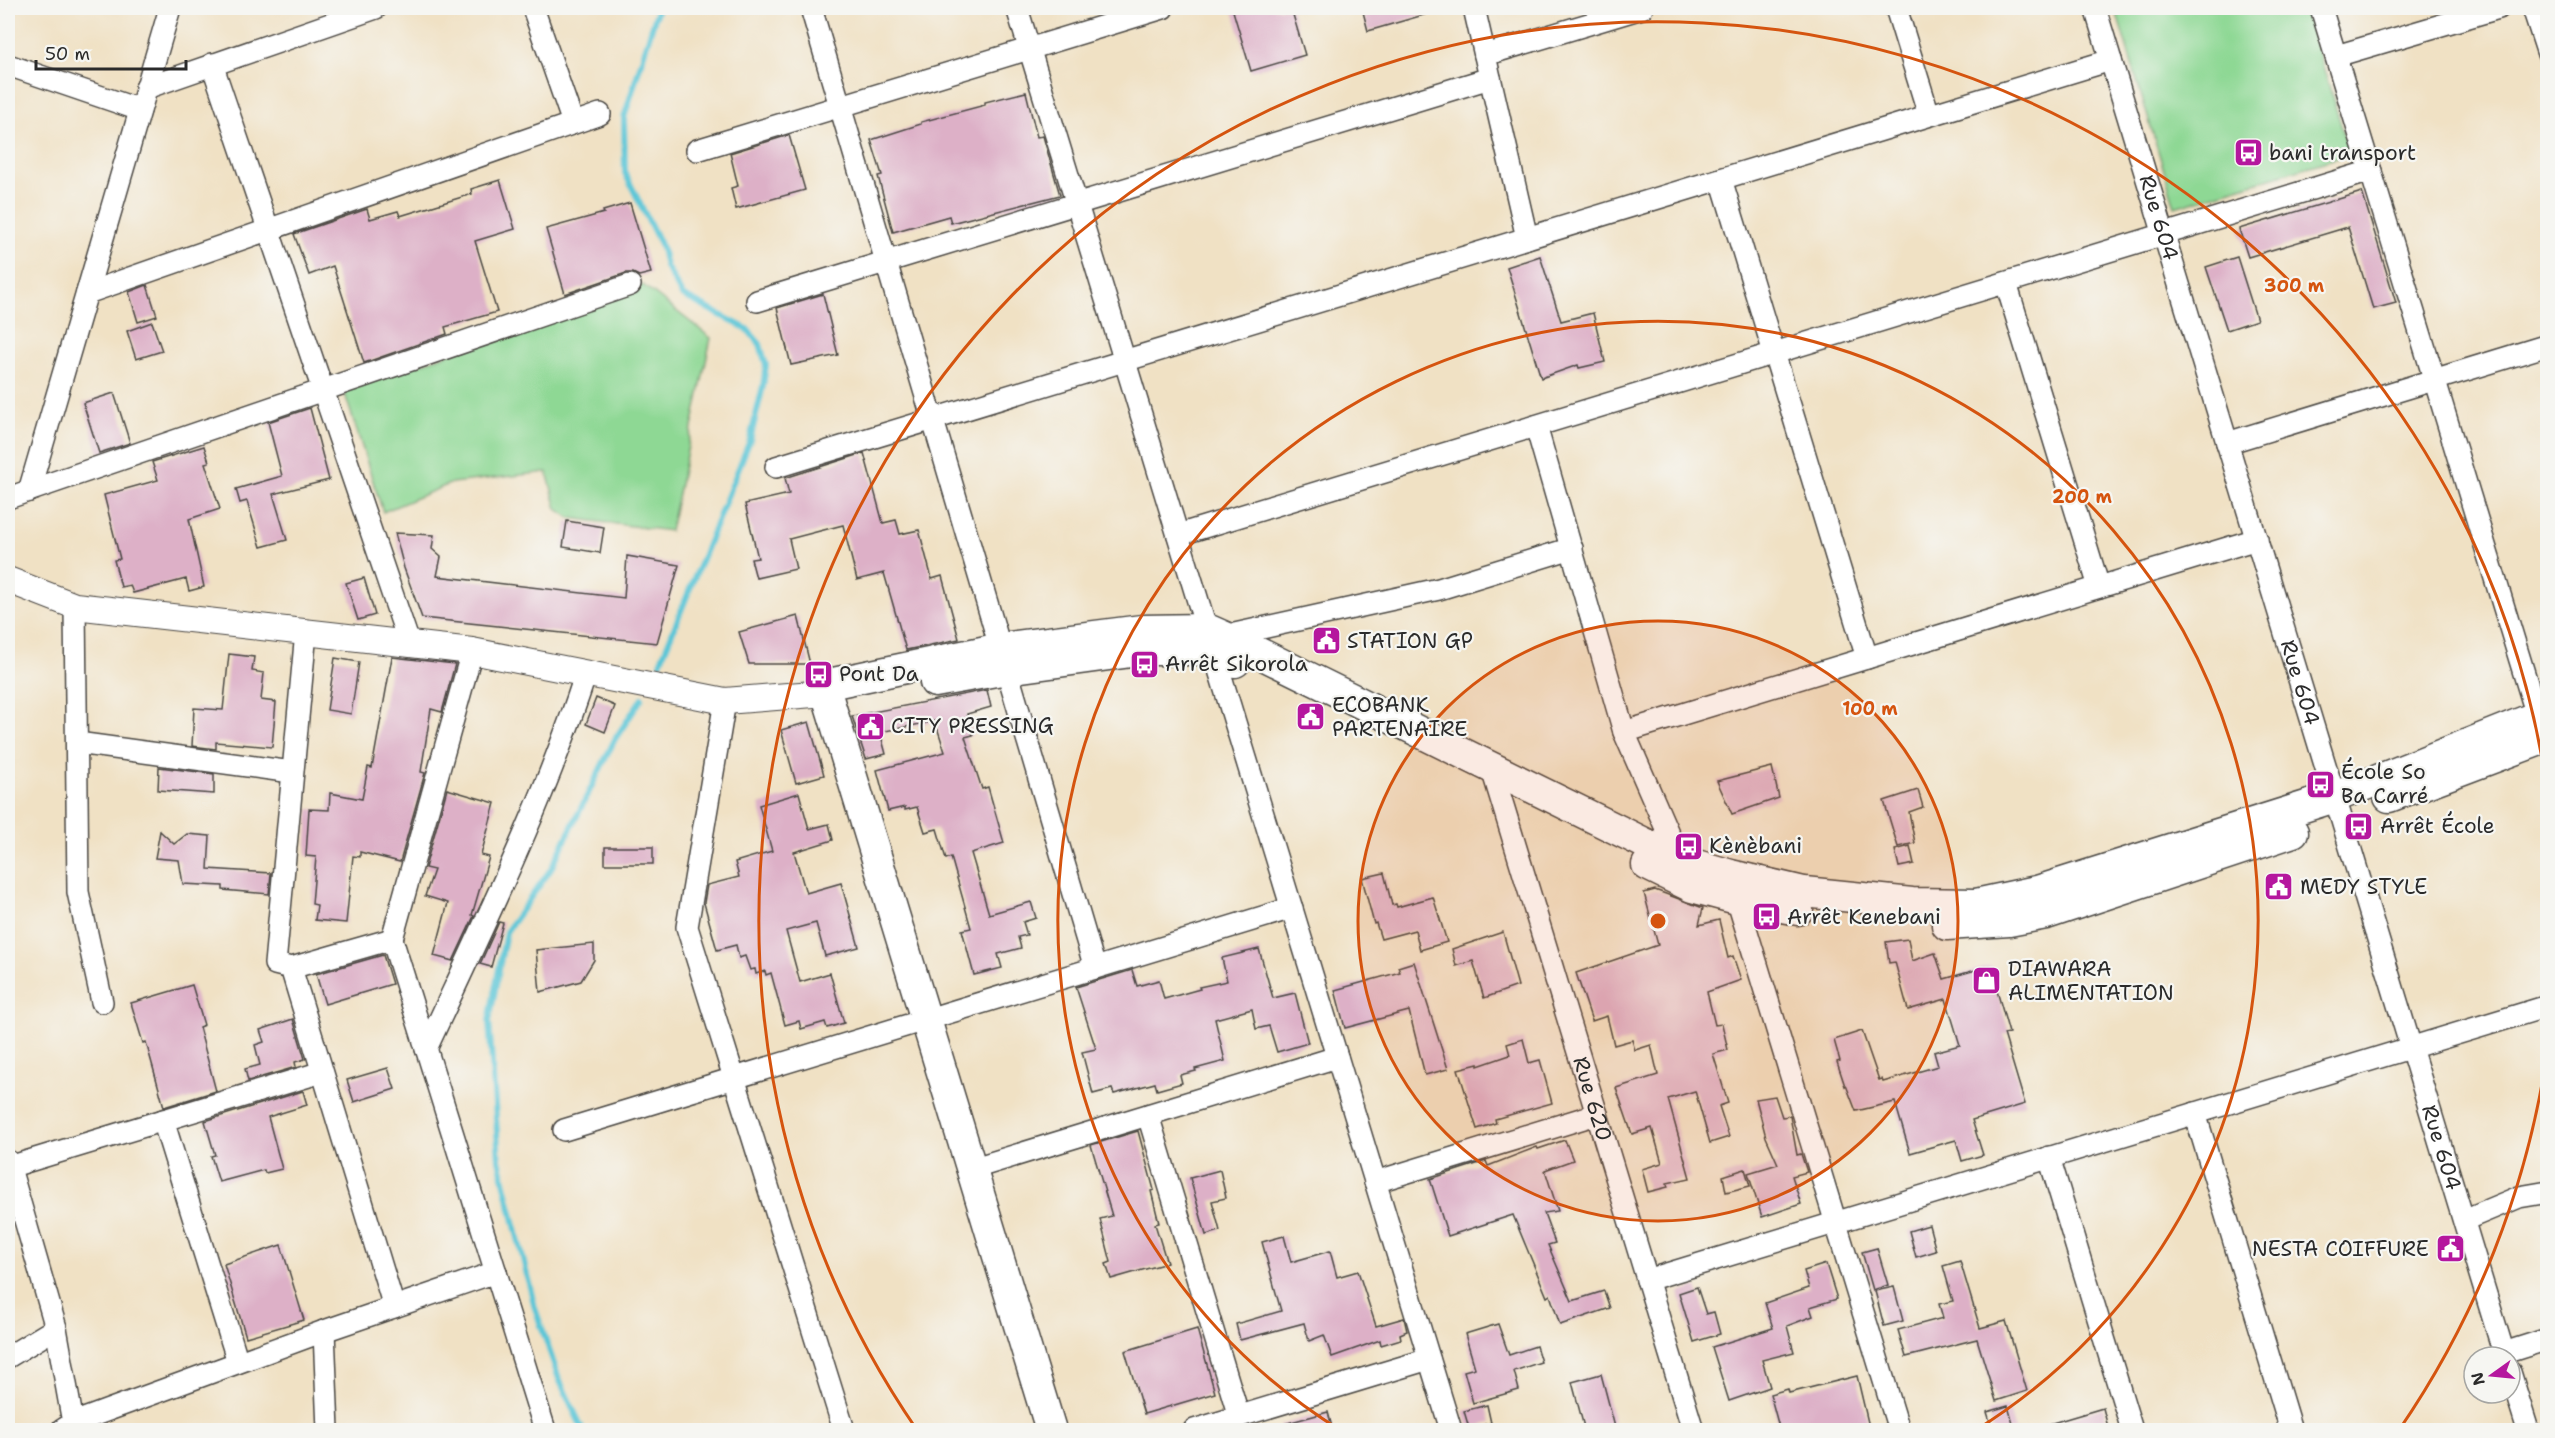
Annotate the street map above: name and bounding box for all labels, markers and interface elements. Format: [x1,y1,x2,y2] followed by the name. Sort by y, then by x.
[36,33,186,71] scale bar
[45,42,90,66] text: 50 m
[2232,137,2264,169] bus stop icon: bani transport
[2269,139,2416,167] place label: bani transport
[2132,171,2185,264] street label: Rue 604
[2264,274,2325,298] text: 300 m
[2052,485,2113,509] text: 200 m
[1310,625,1342,657] public building icon: STATION GP
[1347,627,1473,655] place label: STATION GP
[2274,636,2326,729] street label: Rue 604
[1128,648,1160,680] bus stop icon: Arrêt Sikorola
[1165,650,1308,678] place label: Arrêt Sikorola
[802,658,834,690] bus stop icon: Pont Da
[839,660,919,688] place label: Pont Da
[1332,691,1467,743] place label: ECOBANK PARTENAIRE
[1842,697,1898,721] text: 100 m
[1295,701,1327,733] public building icon: ECOBANK PARTENAIRE
[854,710,886,742] public building icon: CITY PRESSING
[891,712,1054,740] place label: CITY PRESSING
[2341,757,2429,810] place label: École So Ba Carré
[2304,768,2336,800] bus stop icon: École So Ba Carré
[2343,810,2375,842] bus stop icon: Arrêt École
[2380,811,2495,840] place label: Arrêt École
[1672,830,1704,862] bus stop icon: Kènèbani
[1709,832,1802,860] place label: Kènèbani
[2263,871,2295,903] public building icon: MEDY STYLE
[2300,873,2428,901] place label: MEDY STYLE
[1750,901,1782,933] bus stop icon: Arrêt Kenebani
[1787,903,1941,931] place label: Arrêt Kenebani
[1648,911,1668,931] centre of rings
[2008,955,2174,1007] place label: DIAWARA ALIMENTATION
[1971,965,2003,997] shop icon: DIAWARA ALIMENTATION
[1566,1053,1618,1145] street label: Rue 620
[2415,1101,2468,1194] street label: Rue 604
[2434,1233,2466,1265] public building icon: NESTA COIFFURE
[2252,1235,2429,1263] place label: NESTA COIFFURE
[2462,1345,2522,1405] north arrow
[2466,1370,2490,1388] text: N

